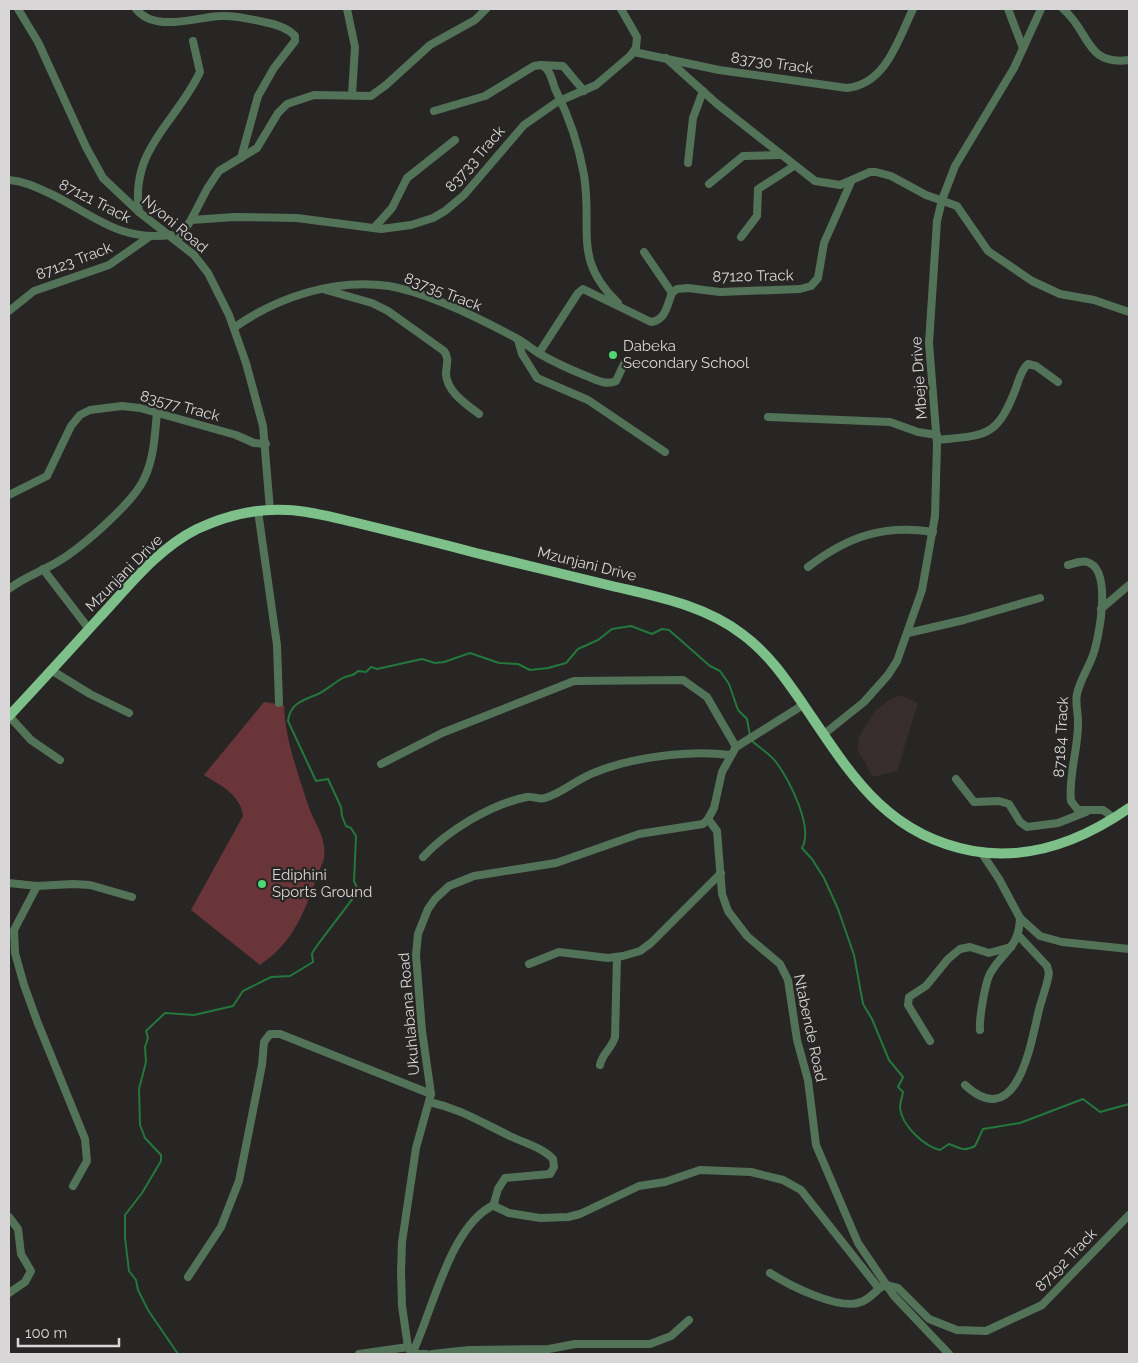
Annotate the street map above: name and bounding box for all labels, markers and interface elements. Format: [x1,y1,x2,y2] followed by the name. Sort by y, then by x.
[730,48,814,78] street label: 83730 Track
[441,122,509,196] street label: 83733 Track
[56,175,134,227] street label: 87121 Track
[139,191,211,257] street label: Nyoni Road
[33,238,115,284] street label: 87123 Track
[712,266,794,286] street label: 87120 Track
[402,269,484,315] street label: 83735 Track
[907,336,931,420] street label: Mbeje Drive
[623,337,750,372] place label: Dabeka Secondary School
[607,349,619,361] marker: Dabeka Secondary School
[138,387,222,425] street label: 83577 Track
[82,531,166,615] street label: Mzunjani Drive
[536,543,639,585] street label: Mzunjani Drive
[1050,696,1072,778] street label: 87184 Track
[272,866,372,901] place label: Ediphini Sports Ground
[256,878,268,890] marker: Ediphini Sports Ground
[395,952,423,1076] street label: Ukuhlabana Road
[790,973,830,1083] street label: Ntabende Road
[1031,1225,1101,1295] street label: 87192 Track
[18,1316,119,1348] scale bar
[25,1324,67,1342] text: 100 m

